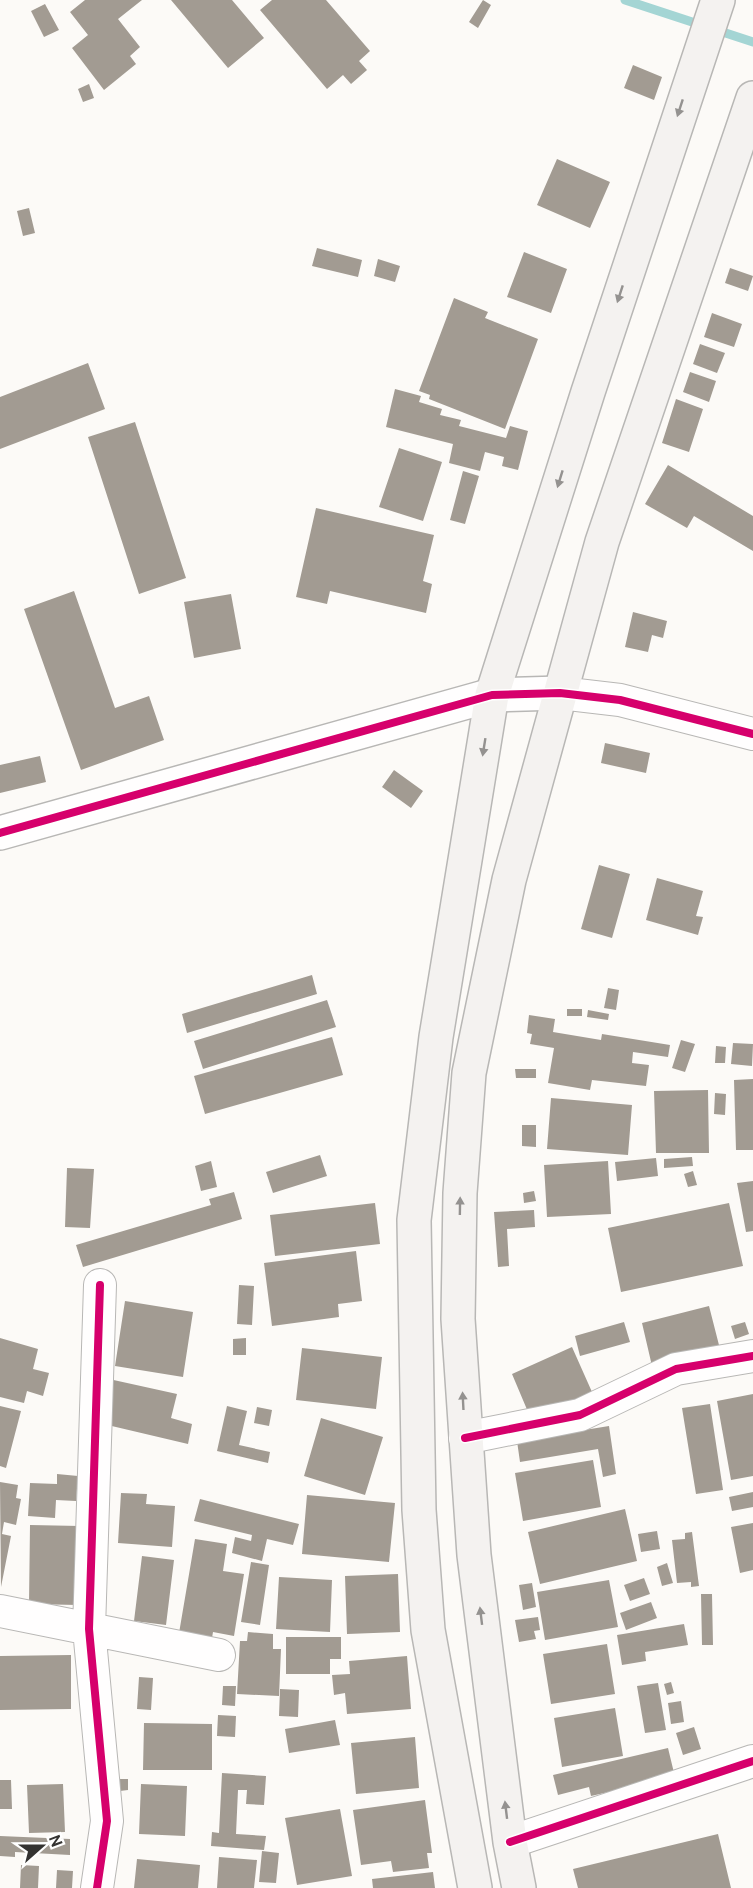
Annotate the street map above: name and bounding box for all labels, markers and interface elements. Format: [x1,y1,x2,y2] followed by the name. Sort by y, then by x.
[675,100,685,118] one-way arrow
[615,285,624,303] one-way arrow
[555,470,564,488] one-way arrow
[479,738,488,757] one-way arrow
[455,1197,465,1216] one-way arrow
[458,1391,468,1410] one-way arrow
[477,1607,486,1626] one-way arrow
[502,1800,511,1819] one-way arrow
[12,1816,72,1876] north arrow
[45,1832,66,1849] text: N

